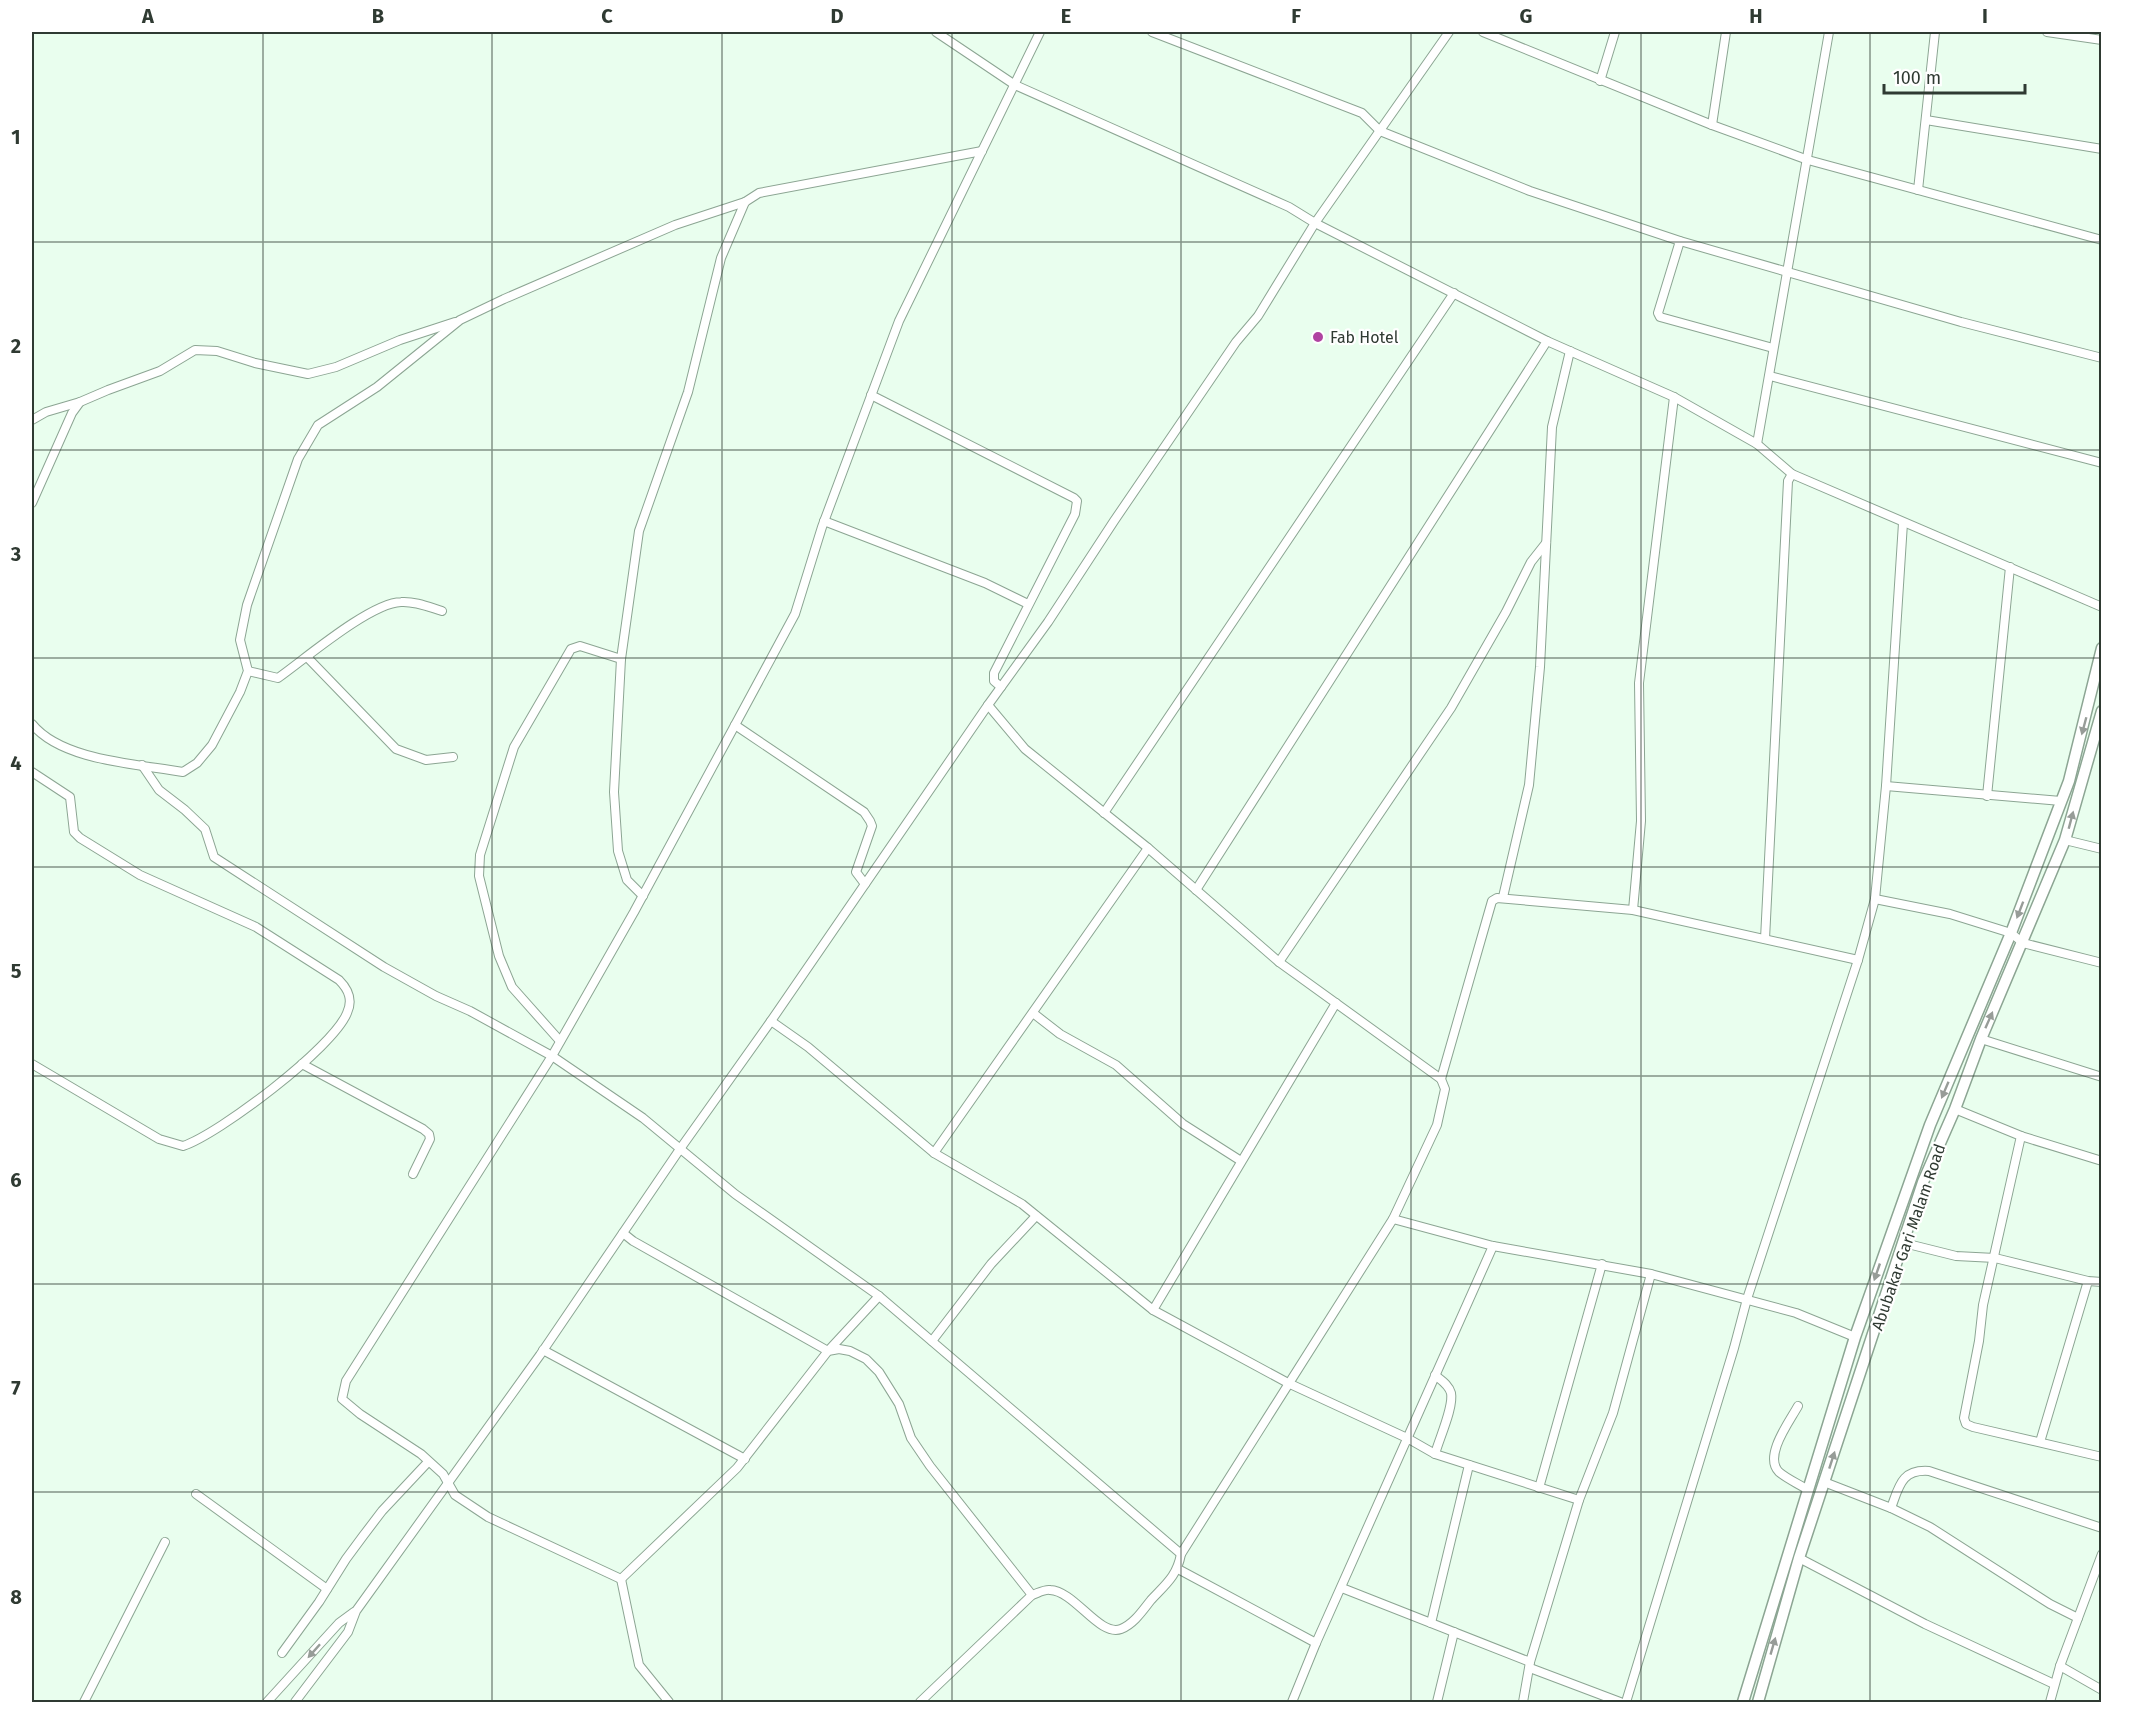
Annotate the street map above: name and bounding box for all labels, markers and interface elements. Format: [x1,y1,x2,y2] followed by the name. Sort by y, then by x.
[141,4,155,28] text: A
[372,4,384,28] text: B
[601,4,613,28] text: C
[830,4,844,28] text: D
[1061,4,1071,28] text: E
[1291,4,1301,28] text: F
[1520,4,1532,28] text: G
[1749,4,1763,28] text: H
[1982,4,1988,28] text: I
[1884,57,2025,95] scale bar
[1893,67,1941,89] text: 100 m
[11,125,21,149] text: 1
[1330,328,1399,347] place label: Fab Hotel
[1311,330,1325,344] marker: Fab Hotel
[11,334,21,358] text: 2
[10,542,21,566] text: 3
[2078,716,2088,735] one-way arrow
[10,751,22,775] text: 4
[2067,811,2076,829] one-way arrow
[2015,901,2025,919] one-way arrow
[11,959,22,983] text: 5
[1985,1011,1994,1028] one-way arrow
[1940,1081,1950,1099] one-way arrow
[1868,1141,1949,1333] street label: Abubakar Gari Malam Road
[10,1168,22,1192] text: 6
[1872,1263,1881,1281] one-way arrow
[11,1376,21,1400] text: 7
[1827,1451,1837,1469] one-way arrow
[10,1585,22,1609] text: 8
[1769,1637,1778,1655] one-way arrow
[307,1644,321,1659] one-way arrow

